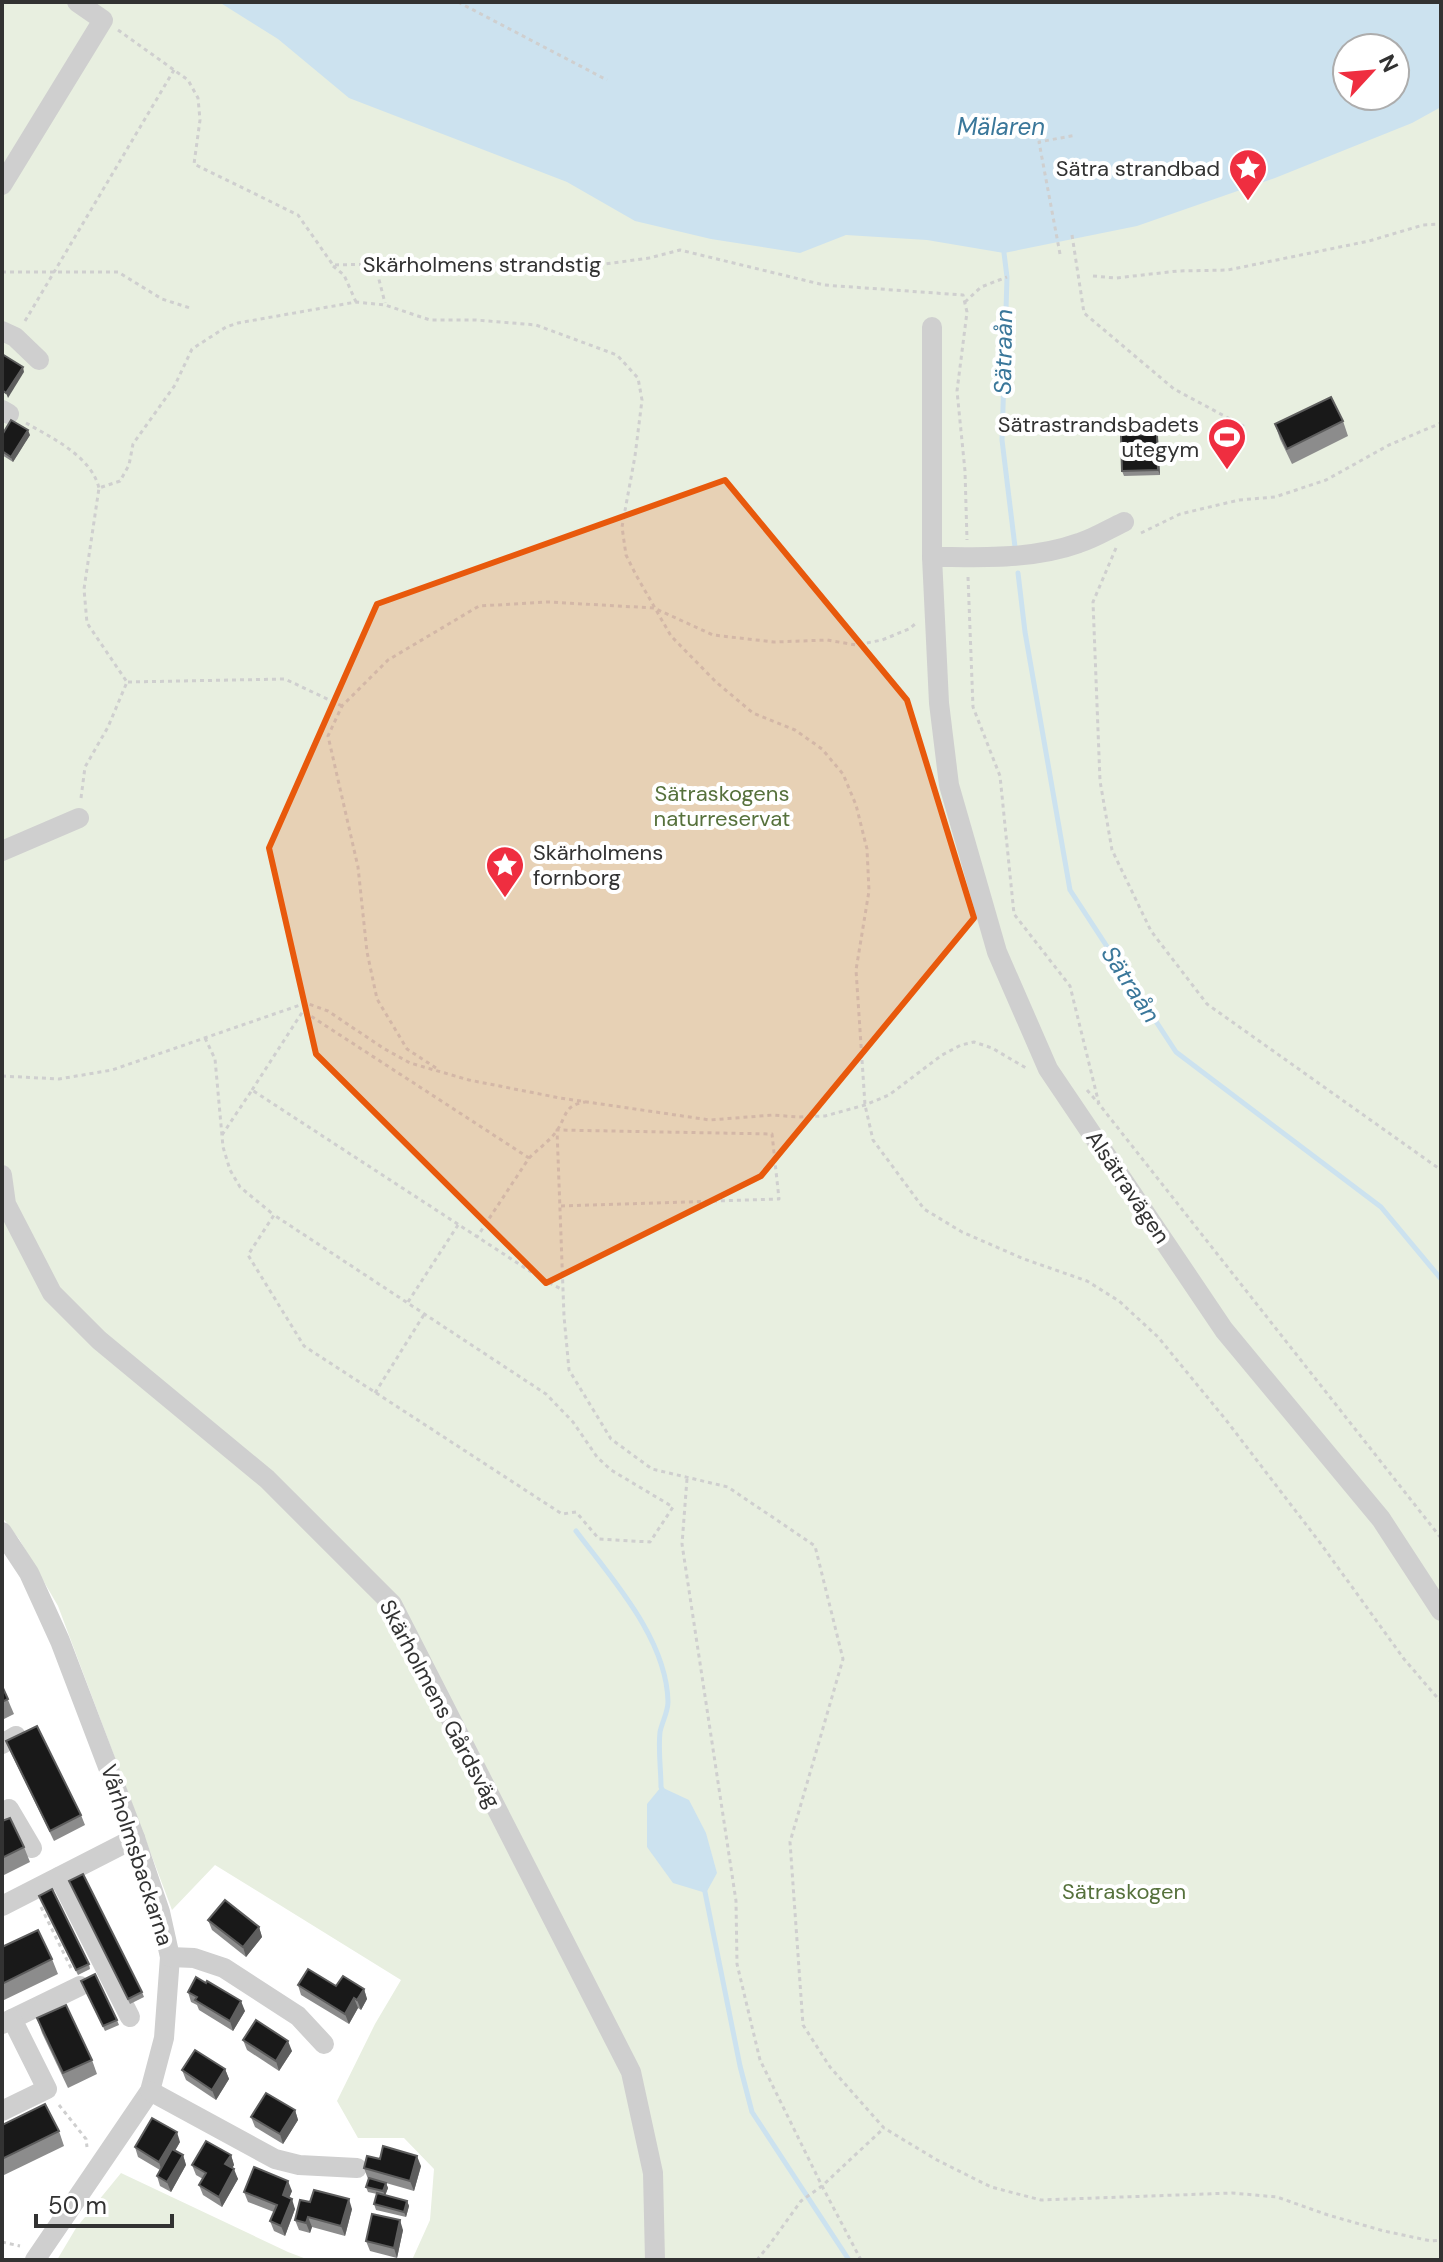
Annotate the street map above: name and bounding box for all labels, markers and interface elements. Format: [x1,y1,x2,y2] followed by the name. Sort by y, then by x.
[1331,32,1411,112] north arrow
[1372,50,1405,77] text: N
[957,111,1045,142] water label: Mälaren
[1227,147,1269,202] place icon: Sätra strandbad
[1056,154,1220,183] place label: Sätra strandbad
[363,250,601,279] street label: Skärholmens strandstig
[987,309,1019,395] water label: Sätraån
[998,410,1199,464] place label: Sätrastrandsbadets utegym
[1206,416,1248,471] sports icon: Sätrastrandsbadets utegym
[654,779,790,833] park label: Sätraskogens naturreservat
[533,838,663,892] place label: Skärholmens fornborg
[484,844,526,899] place icon: Skärholmens fornborg
[1095,940,1167,1028] water label: Sätraån
[1079,1125,1177,1249] street label: Alsätravägen
[373,1595,507,1813] street label: Skärholmens Gårdsväg
[94,1761,180,1949] street label: Vårholmsbackarna
[1062,1877,1186,1906] park label: Sätraskogen
[36,2178,172,2228] scale bar
[48,2190,107,2221] text: 50 m

